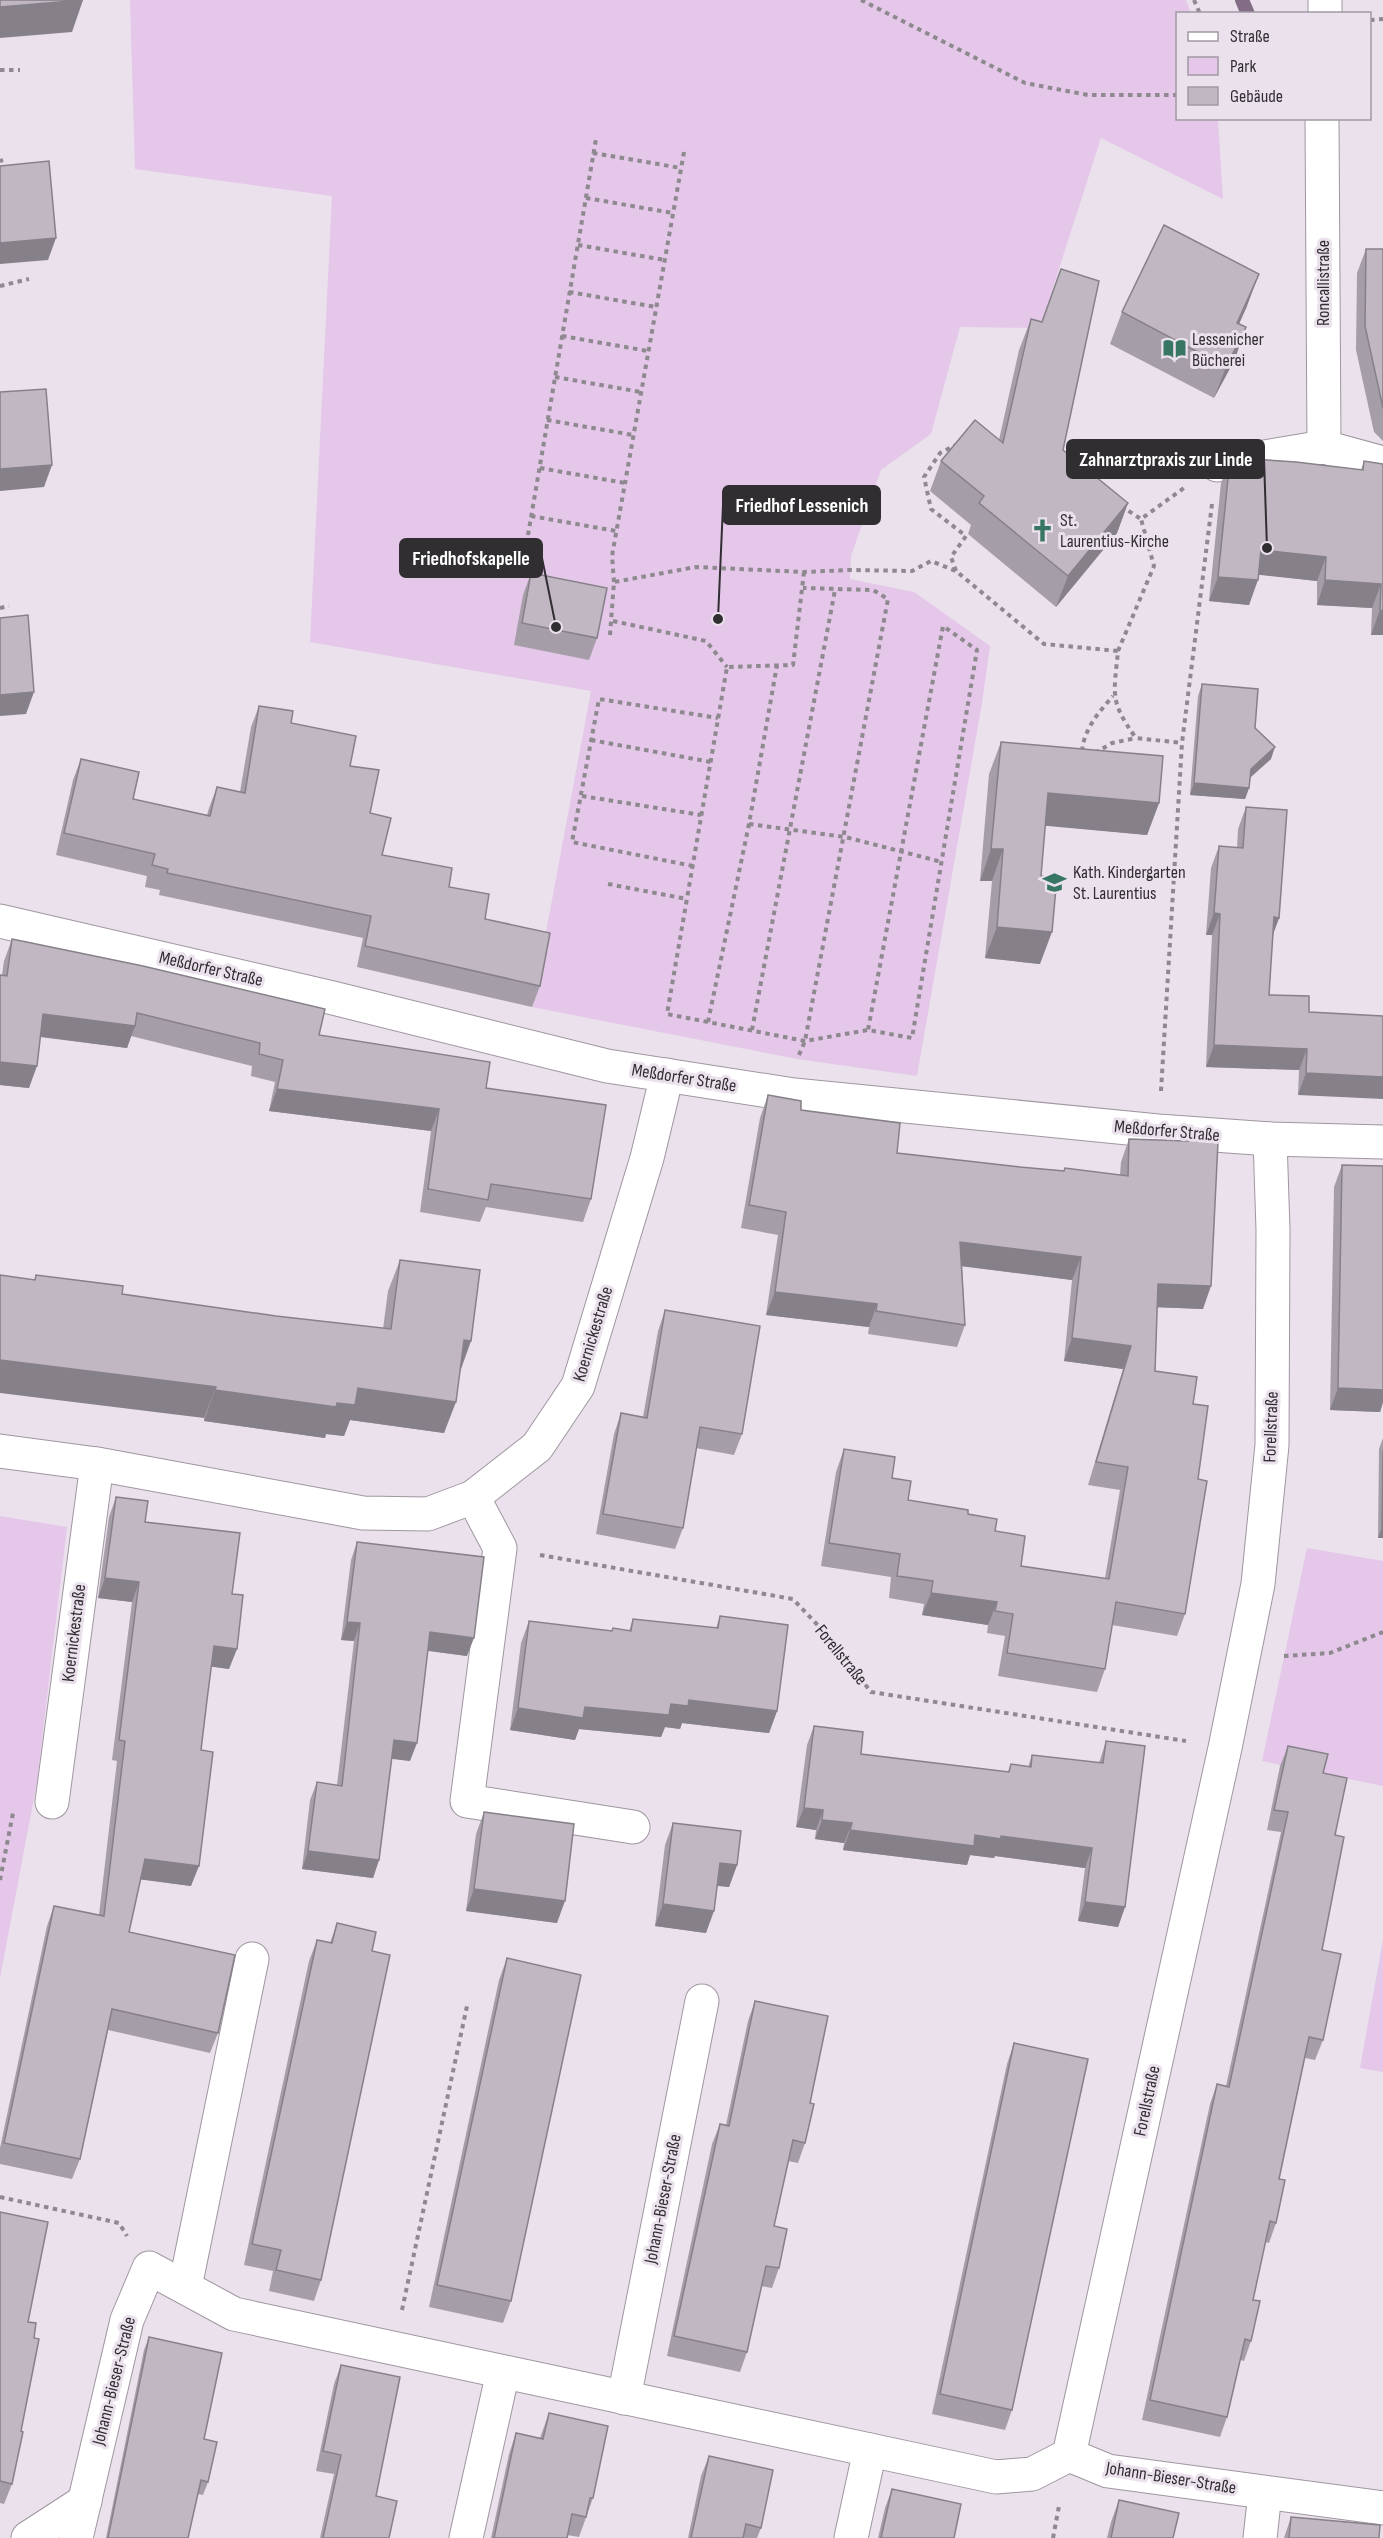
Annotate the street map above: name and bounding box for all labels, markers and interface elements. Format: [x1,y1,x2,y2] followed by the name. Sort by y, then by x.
[1176,12,1371,120] legend
[1230,26,1270,47] text: Straße
[1230,56,1256,77] text: Park
[1230,86,1283,107] text: Gebäude
[1313,240,1334,326] street label: Roncallistraße
[1192,329,1264,371] place label: Lessenicher Bücherei
[1161,336,1187,362] library icon: Lessenicher Bücherei
[1067,440,1264,478] callout: Zahnarztpraxis zur Linde
[1079,448,1253,472] text: Zahnarztpraxis zur Linde
[723,486,880,524] callout: Friedhof Lessenich
[736,494,868,518] text: Friedhof Lessenich
[1060,510,1169,552] place label: St. Laurentius-Kirche
[1029,517,1055,543] church icon: St. Laurentius-Kirche
[400,539,542,577] callout: Friedhofskapelle
[412,547,530,571] text: Friedhofskapelle
[1073,862,1186,904] place label: Kath. Kindergarten St. Laurentius
[1042,869,1068,895] school or university icon: Kath. Kindergarten St. Laurentius
[157,947,265,991] street label: Meßdorfer Straße
[630,1059,738,1097] street label: Meßdorfer Straße
[1113,1116,1221,1146] street label: Meßdorfer Straße
[569,1284,617,1384] street label: Koernickestraße
[1259,1391,1283,1463] street label: Forellstraße
[58,1583,90,1683] street label: Koernickestraße
[810,1621,872,1689] street label: Forellstraße
[1129,2064,1165,2138] street label: Forellstraße
[640,2132,686,2267] street label: Johann-Bieser-Straße
[88,2315,140,2448] street label: Johann-Bieser-Straße
[1103,2457,1238,2499] street label: Johann-Bieser-Straße

